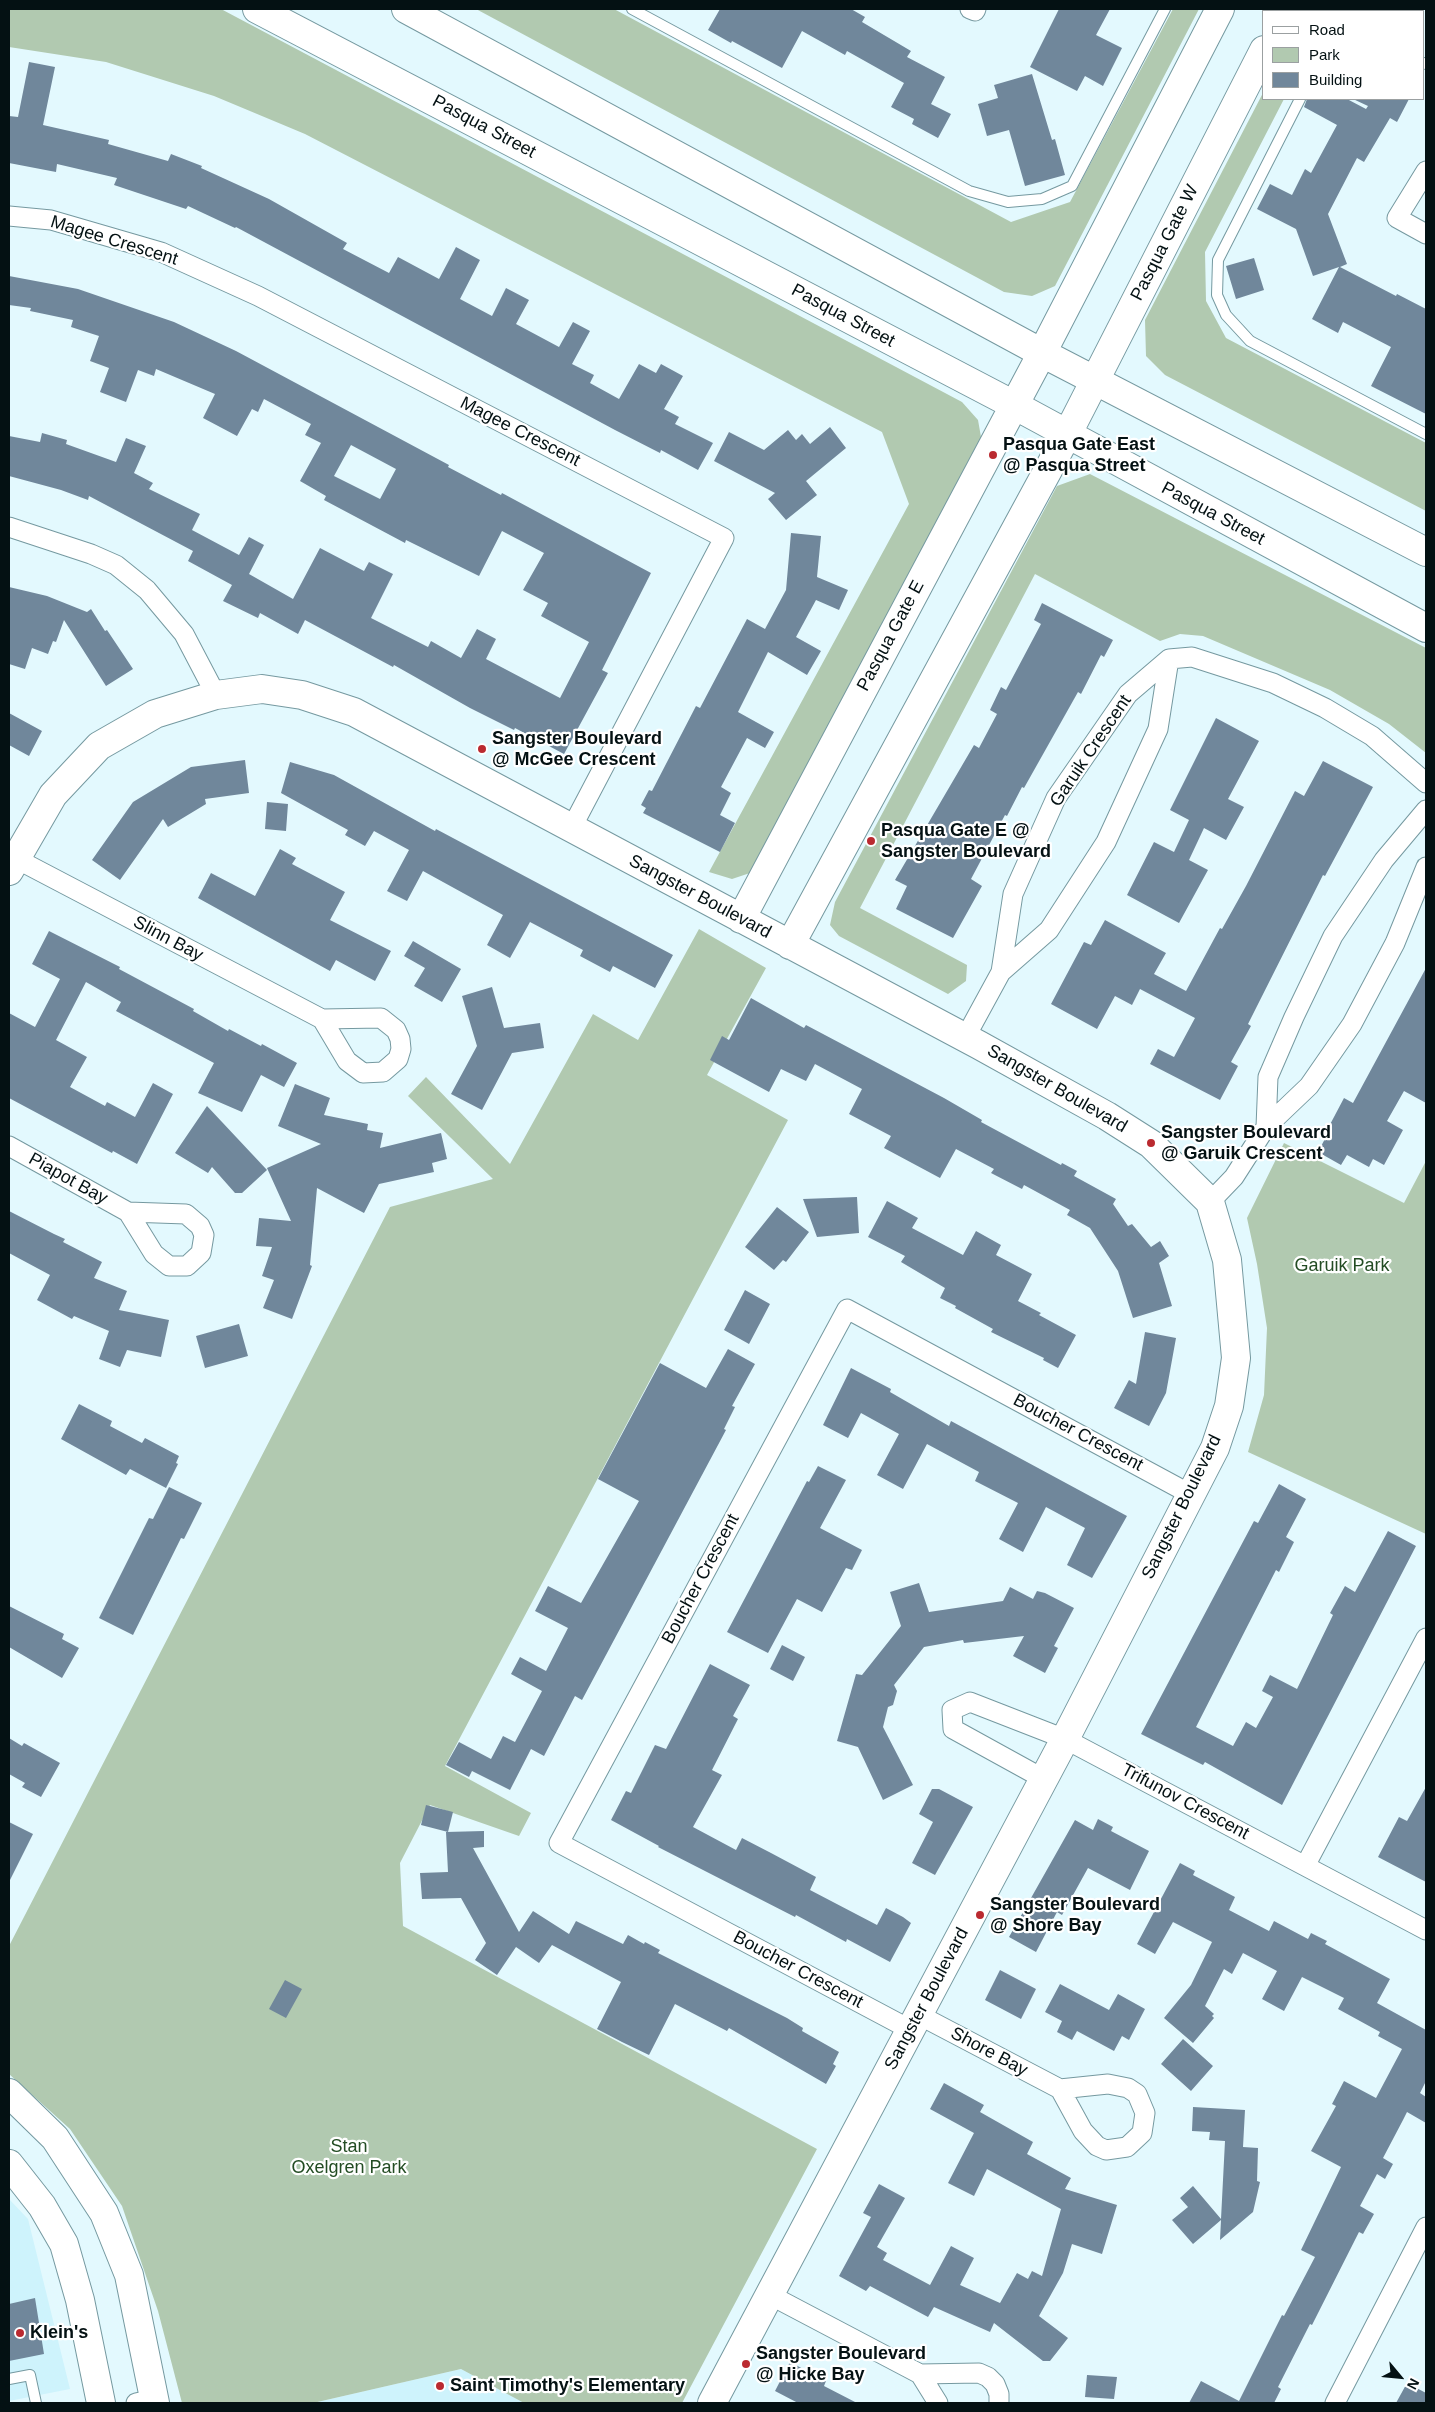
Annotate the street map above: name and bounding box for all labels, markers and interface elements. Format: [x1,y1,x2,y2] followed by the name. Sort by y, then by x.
[1262,10,1425,100] legend
[1309,21,1345,38] text: Road
[1309,46,1340,63] text: Park
[1309,71,1362,88] text: Building
[429,91,539,163] street label: Pasqua Street
[1127,181,1203,305] street label: Pasqua Gate W
[48,211,180,271] street label: Magee Crescent
[788,280,898,352] street label: Pasqua Street
[456,392,584,472] street label: Magee Crescent
[1003,434,1155,476] place label: Pasqua Gate East @ Pasqua Street
[987,449,999,461] marker: Pasqua Gate East @ Pasqua Street
[1158,478,1268,550] street label: Pasqua Street
[853,577,929,695] street label: Pasqua Gate E
[1046,691,1136,811] street label: Garuik Crescent
[492,728,662,771] place label: Sangster Boulevard @ McGee Crescent
[476,743,488,755] marker: Sangster Boulevard @ McGee Crescent
[881,820,1051,862] place label: Pasqua Gate E @ Sangster Boulevard
[865,835,877,847] marker: Pasqua Gate E @ Sangster Boulevard
[625,850,775,944] street label: Sangster Boulevard
[129,912,207,966] street label: Slinn Bay
[983,1040,1131,1138] street label: Sangster Boulevard
[1161,1122,1331,1164] place label: Sangster Boulevard @ Garuik Crescent
[1145,1137,1157,1149] marker: Sangster Boulevard @ Garuik Crescent
[25,1148,111,1210] street label: Piapot Bay
[1294,1255,1390,1277] park label: Garuik Park
[1009,1390,1147,1476] street label: Boucher Crescent
[1138,1431,1226,1583] street label: Sangster Boulevard
[658,1510,744,1648] street label: Boucher Crescent
[1118,1759,1252,1845] street label: Trifunov Crescent
[990,1894,1160,1936] place label: Sangster Boulevard @ Shore Bay
[974,1909,986,1921] marker: Sangster Boulevard @ Shore Bay
[880,1924,974,2074] street label: Sangster Boulevard
[729,1927,867,2013] street label: Boucher Crescent
[947,2023,1031,2081] street label: Shore Bay
[291,2136,407,2178] park label: Stan Oxelgren Park
[30,2322,88,2344] place label: Klein's
[14,2327,26,2339] marker: Klein's
[756,2343,926,2386] place label: Sangster Boulevard @ Hicke Bay
[1375,2352,1425,2402] north arrow
[740,2358,752,2370] marker: Sangster Boulevard @ Hicke Bay
[450,2375,685,2397] place label: Saint Timothy's Elementary
[1404,2376,1423,2392] text: N
[434,2380,446,2392] marker: Saint Timothy's Elementary

